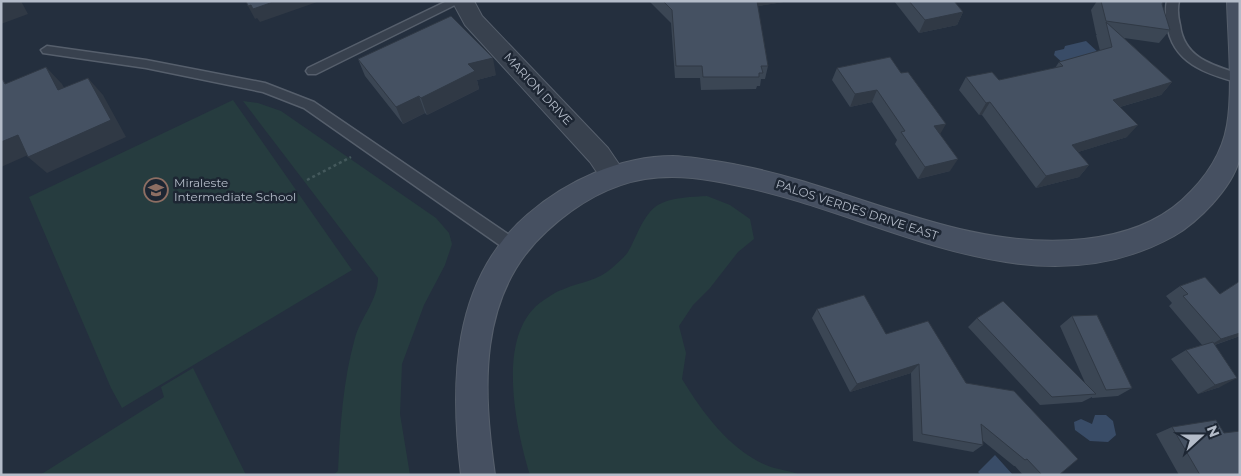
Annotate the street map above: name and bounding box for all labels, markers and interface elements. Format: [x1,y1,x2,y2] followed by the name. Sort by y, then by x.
[501,49,576,128] street label: MARION DRIVE
[174,175,296,204] place label: Miraleste Intermediate School
[774,176,940,243] street label: PALOS VERDES DRIVE EAST
[143,177,169,203] school or university icon: Miraleste Intermediate School
[1176,411,1226,461] north arrow
[1203,423,1224,440] text: N

